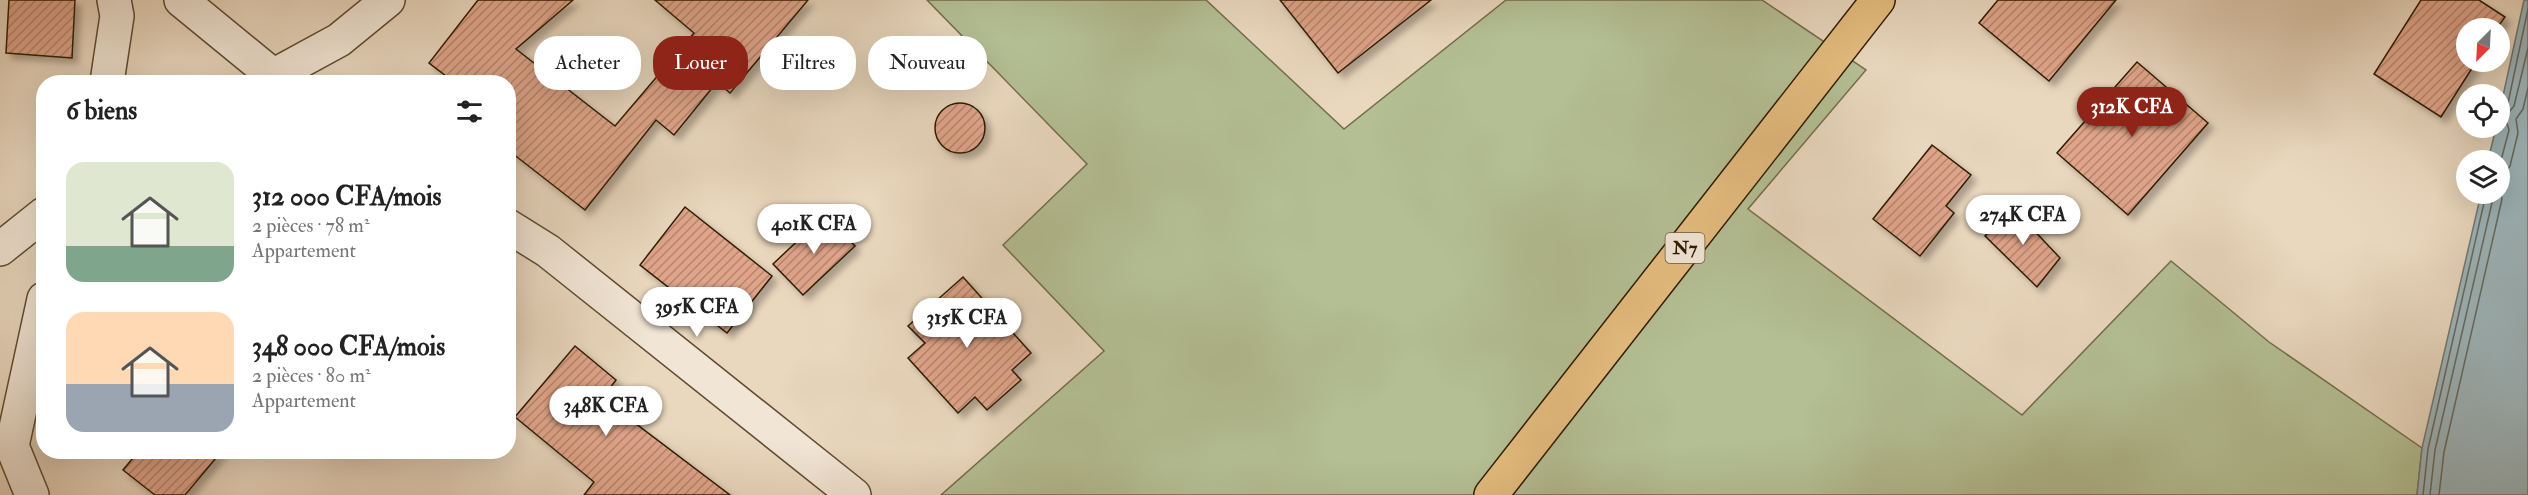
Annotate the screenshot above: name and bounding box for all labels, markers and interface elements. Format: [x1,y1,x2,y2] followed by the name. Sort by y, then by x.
[2456,18,2510,72] north arrow
[2456,18,2510,204] map controls
[534,36,641,90] chip: Acheter
[653,36,748,90] chip: Louer
[760,36,856,90] chip: Filtres
[868,36,987,90] chip: Nouveau
[2456,84,2510,138] button: locate
[2070,87,2194,138] pin: 312K CFA
[2091,94,2173,119] text: 312K CFA
[66,95,137,127] text: 6 biens
[453,95,486,128] icon: filters
[2456,150,2510,204] button: layers
[252,181,442,213] text: 312 000 CFA/mois
[114,186,186,258] icon: home
[1961,195,2085,246] pin: 274K CFA
[1980,202,2066,227] text: 274K CFA
[752,204,876,255] pin: 401K CFA
[771,211,857,236] text: 401K CFA
[252,213,370,238] text: 2 pièces · 78 m²
[1666,233,1704,263] road number: N7
[252,238,356,263] text: Appartement
[635,287,759,338] pin: 395K CFA
[655,294,739,319] text: 395K CFA
[905,298,1029,349] pin: 315K CFA
[927,305,1008,330] text: 315K CFA
[252,331,445,363] text: 348 000 CFA/mois
[114,336,186,408] icon: home
[252,363,371,388] text: 2 pièces · 80 m²
[544,386,668,437] pin: 348K CFA
[252,388,356,413] text: Appartement
[563,393,649,418] text: 348K CFA

